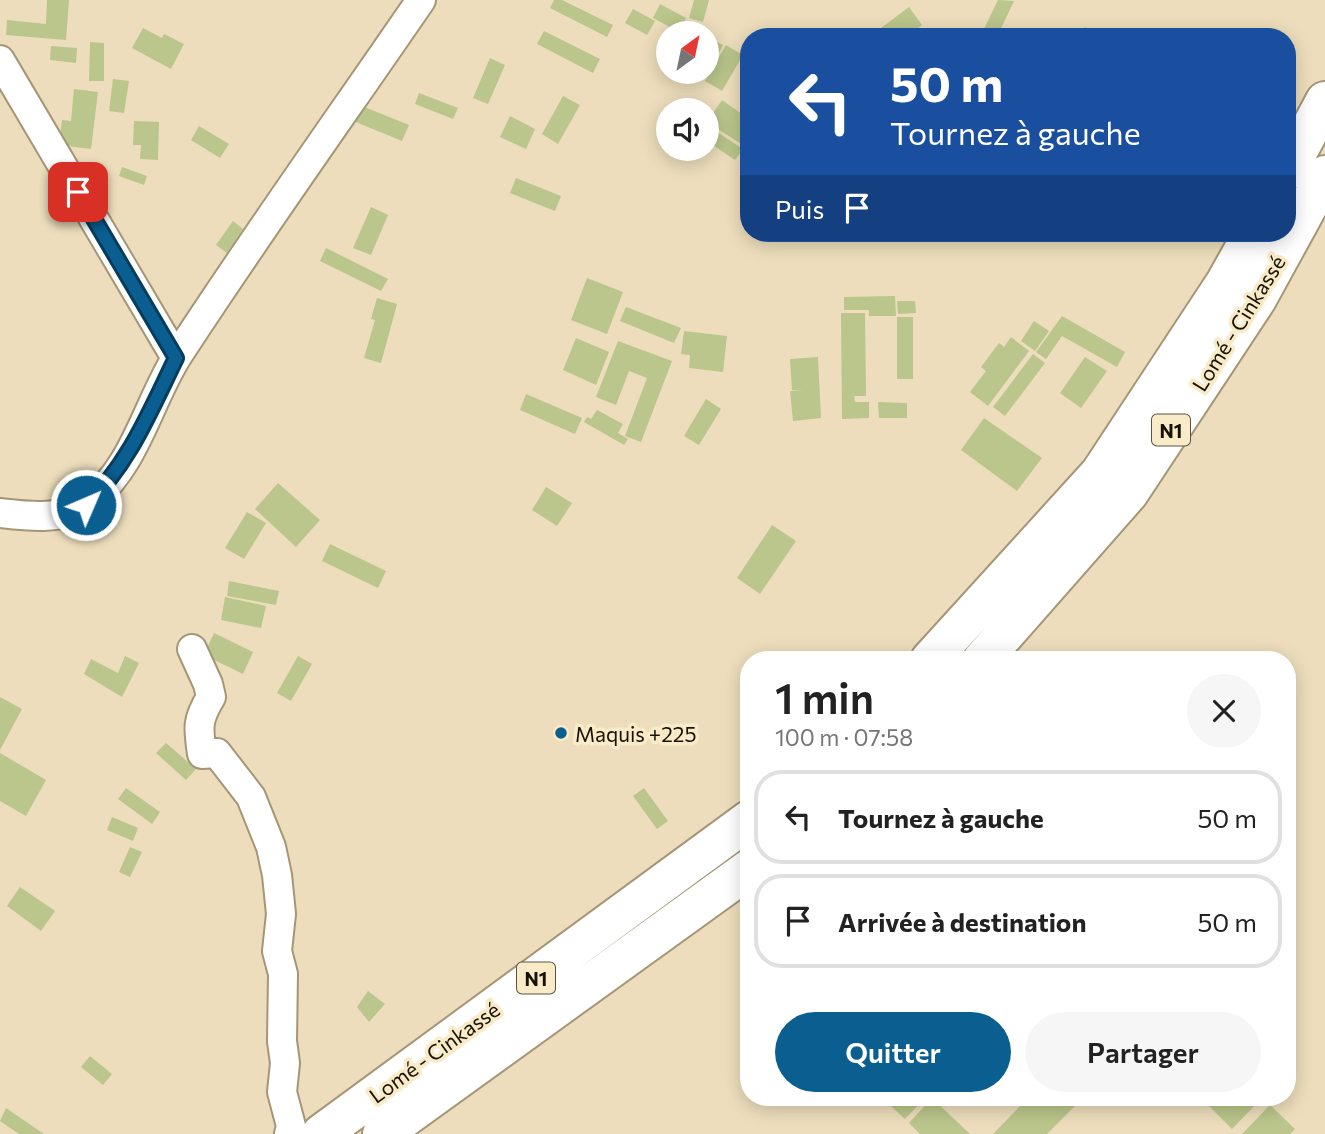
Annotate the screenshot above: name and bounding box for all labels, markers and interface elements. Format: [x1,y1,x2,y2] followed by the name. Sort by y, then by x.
[656,21,719,84] north arrow
[656,21,719,161] map controls
[890,52,1003,112] text: 50 m
[775,56,866,147] icon: left
[656,98,719,161] button: sound
[890,112,1141,152] text: Tournez à gauche
[48,162,108,222] pin
[59,173,97,211] icon: arrive
[838,189,876,227] icon: arrive
[775,193,824,224] text: Puis
[1186,251,1290,395] street label: Lomé - Cinkassé
[1152,414,1190,446] road number: N1
[49,468,123,542] position arrow
[775,671,874,723] text: 1 min
[1187,674,1261,748] button: close
[575,721,697,746] place label: Maquis +225
[775,723,913,751] text: 100 m · 07:58
[553,725,569,741] marker: Maquis +225
[779,798,817,836] icon: left
[838,802,1044,833] text: Tournez à gauche
[1197,802,1257,833] text: 50 m
[779,902,817,940] icon: arrive
[838,906,1086,937] text: Arrivée à destination
[1197,906,1257,937] text: 50 m
[517,962,555,994] road number: N1
[364,996,504,1108] street label: Lomé - Cinkassé
[775,1012,1011,1092] button: Quitter
[1025,1012,1261,1092] button: Partager

